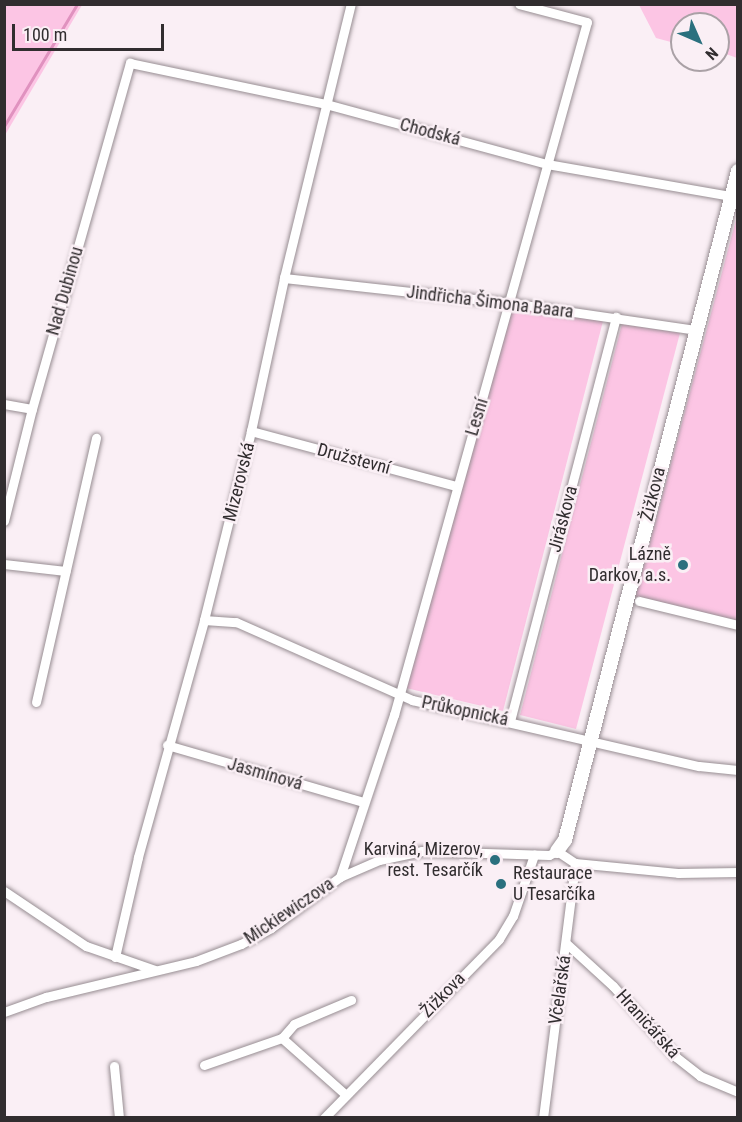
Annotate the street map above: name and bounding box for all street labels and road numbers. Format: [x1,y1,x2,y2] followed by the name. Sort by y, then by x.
[397,114,463,150] street label: Chodská
[42,244,88,338] street label: Nad Dubinou
[405,281,575,323] street label: Jindřicha Šimona Baara
[461,396,493,438] street label: Lesní
[315,439,393,479] street label: Družstevní
[219,440,259,524] street label: Mizerovská
[636,465,670,523] street label: Žižkova
[544,483,582,555] street label: Jiráskova
[420,691,510,731] street label: Průkopnická
[225,753,305,795] street label: Jasmínová
[240,873,338,949] street label: Mickiewiczova
[544,954,576,1026] street label: Včelařská
[416,968,470,1022] street label: Žižkova
[611,985,685,1063] street label: Hraničářská

